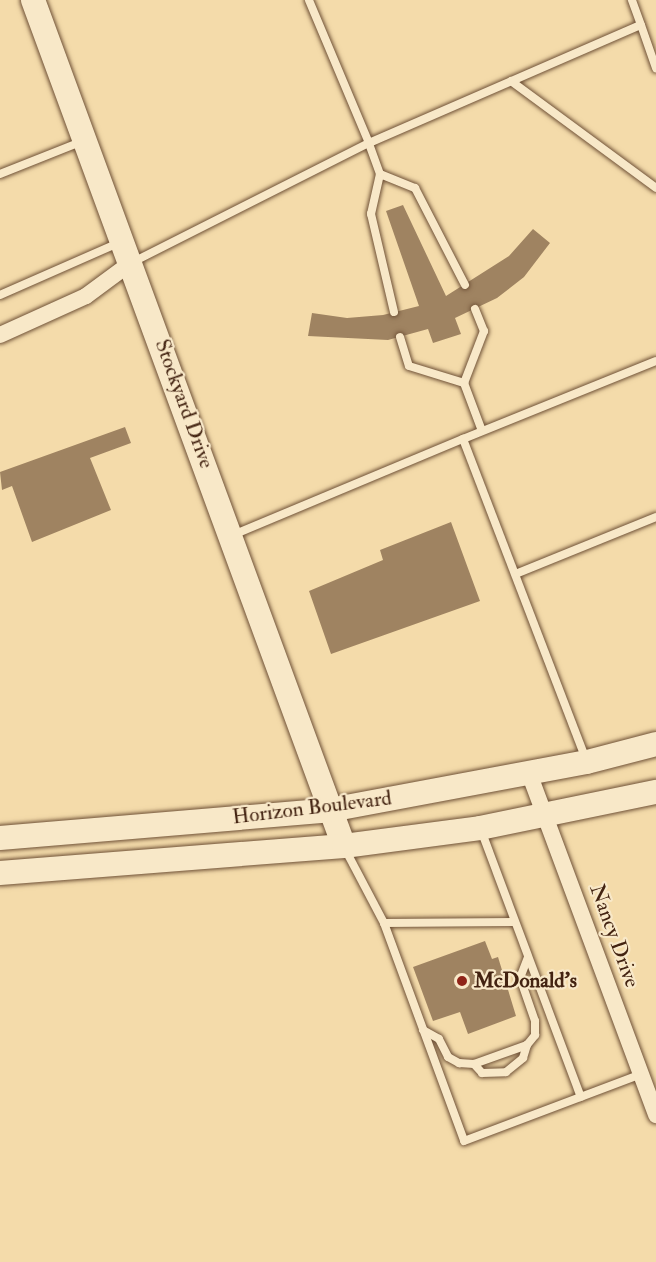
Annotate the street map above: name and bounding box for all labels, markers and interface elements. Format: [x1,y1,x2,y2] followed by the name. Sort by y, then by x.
[149,336,219,472] street label: Stockyard Drive
[231,786,393,830] street label: Horizon Boulevard
[584,881,644,991] street label: Nancy Drive
[474,968,577,994] place label: McDonald's
[455,974,469,988] marker: McDonald's

